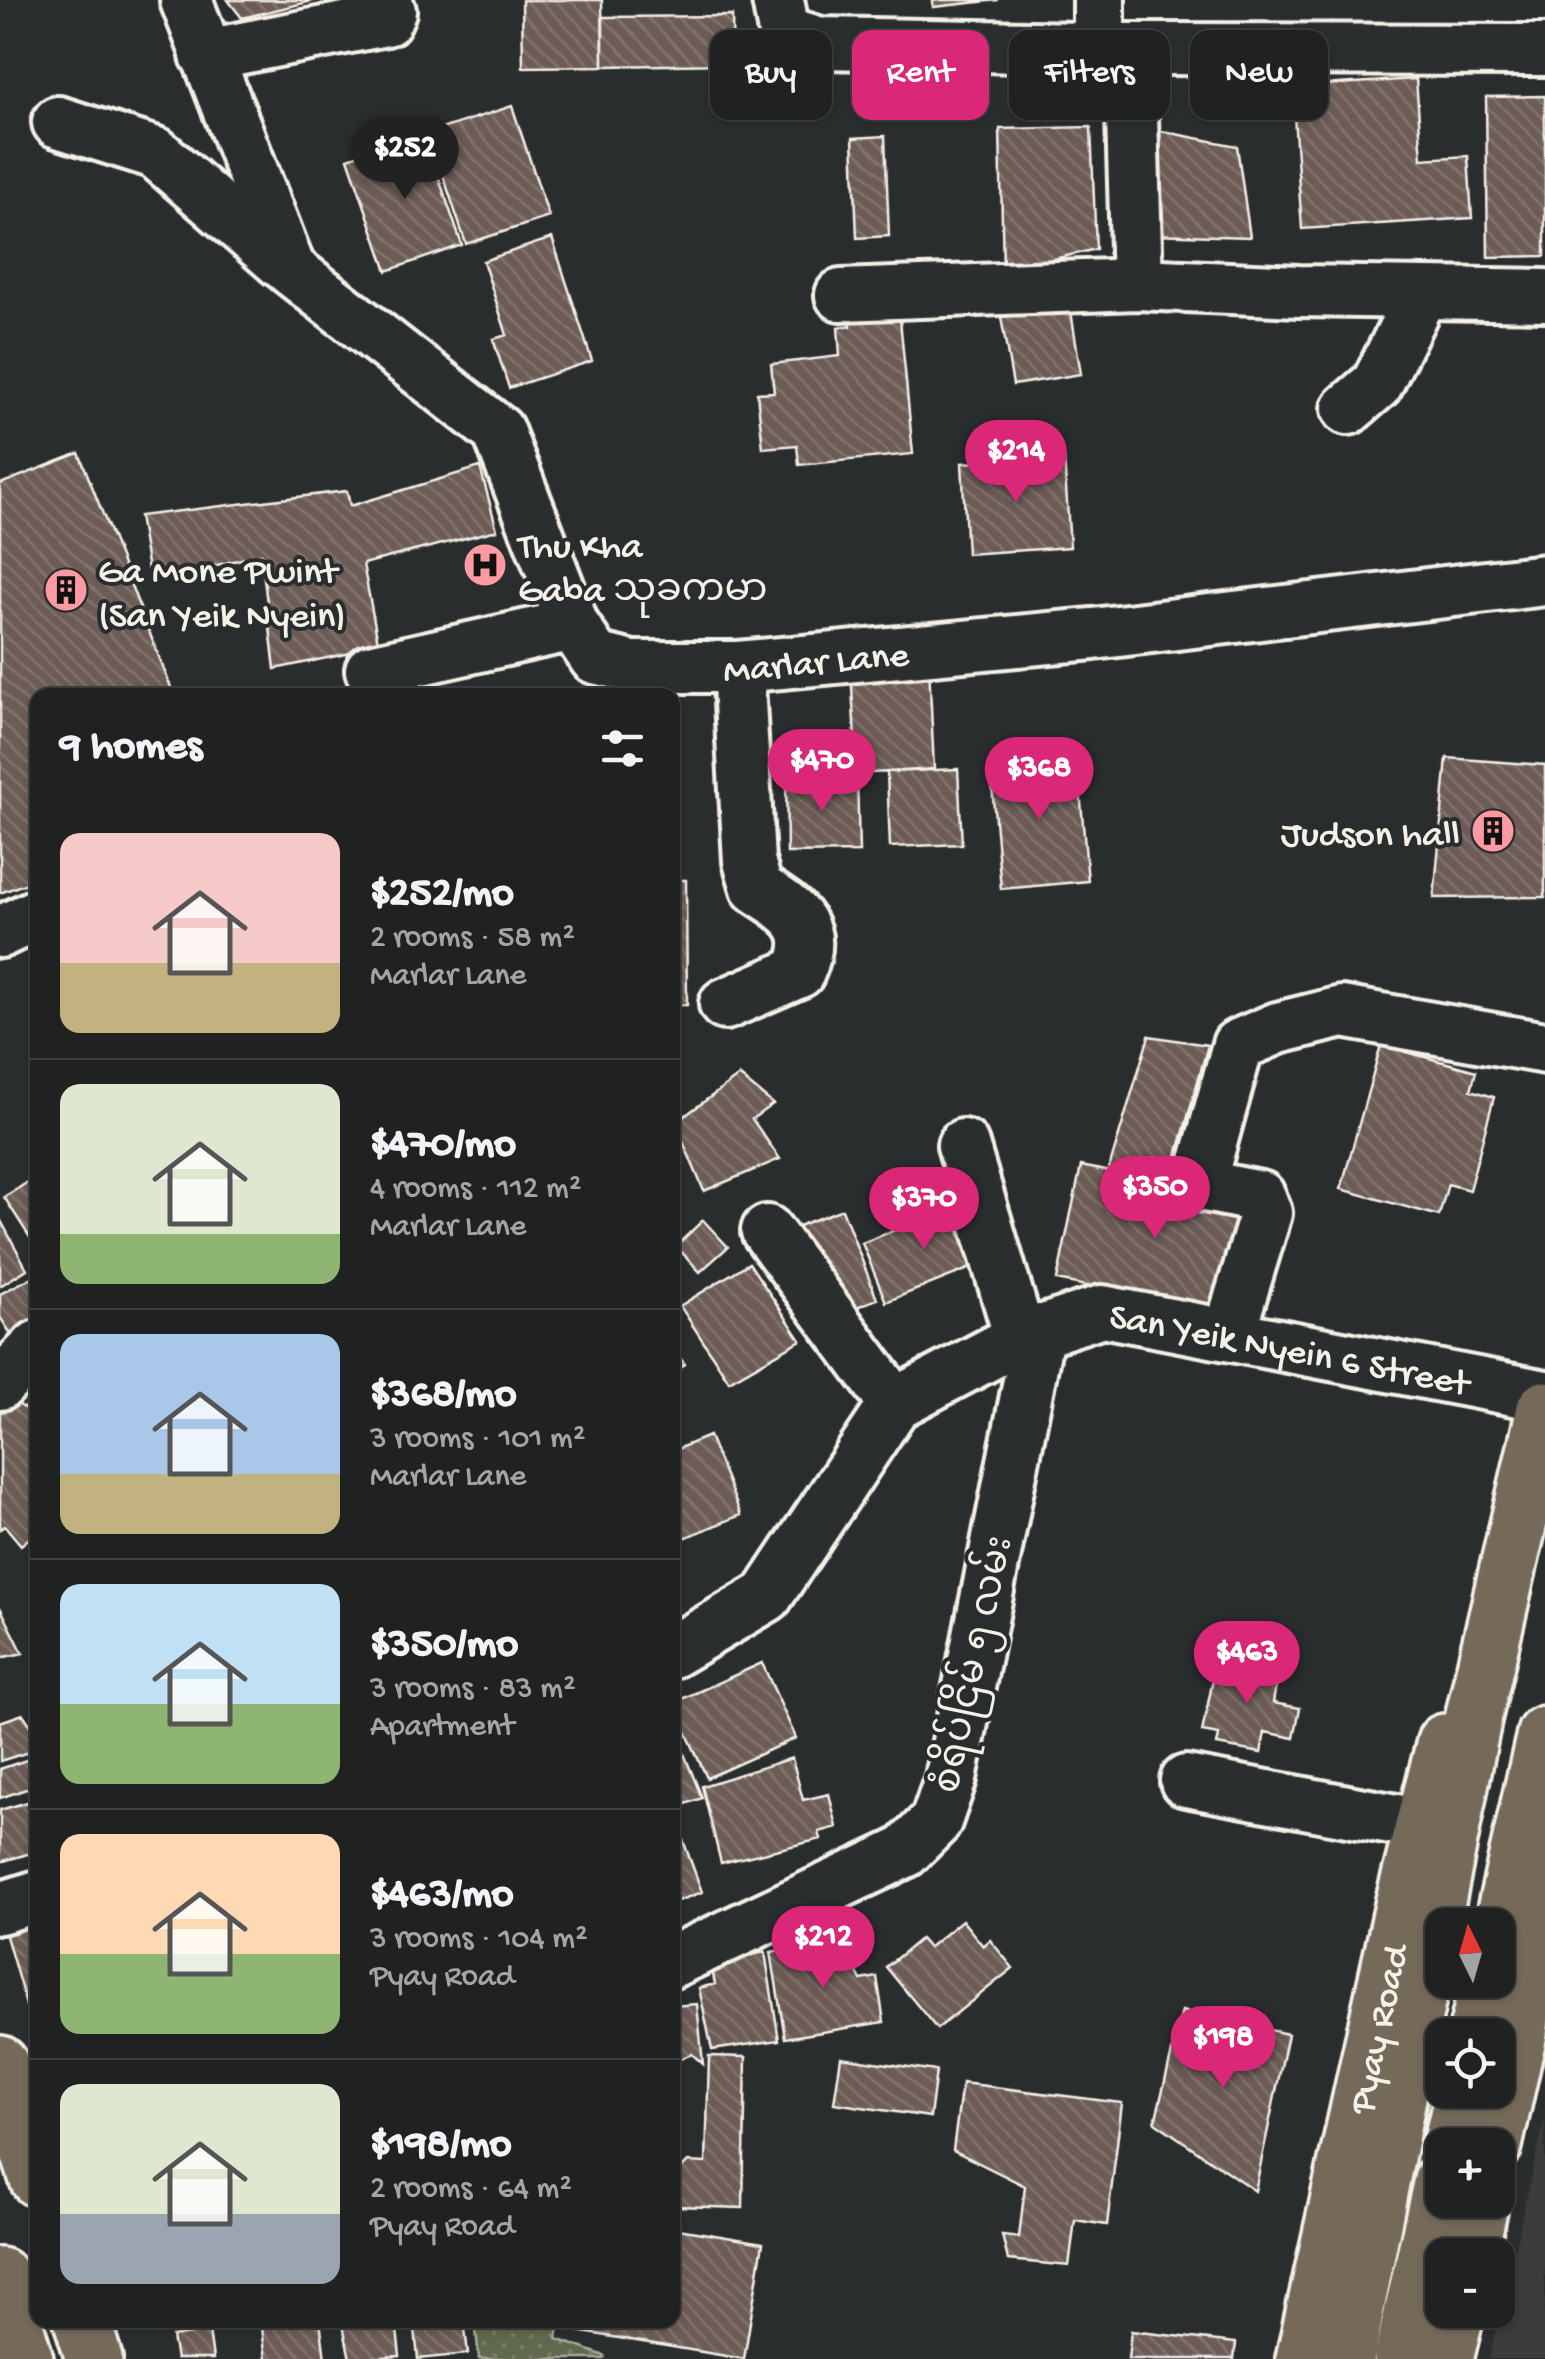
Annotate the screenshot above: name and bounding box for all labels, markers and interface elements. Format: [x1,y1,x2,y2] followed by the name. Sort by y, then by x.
[710,30,832,120] chip: Buy
[852,30,989,120] chip: Rent
[1009,30,1170,120] chip: Filters
[1190,30,1328,120] chip: New
[346,117,464,202] pin: $252
[374,130,436,168] text: $252
[957,420,1075,505] pin: $214
[987,433,1045,471] text: $214
[516,527,767,618] place label: Thu Kha Gaba သုခကမာ
[462,542,508,588] hospital icon: Thu Kha Gaba သုခကမာ
[98,552,346,640] place label: Ga Mone Pwint (San Yeik Nyein)
[43,567,89,613] building icon: Ga Mone Pwint (San Yeik Nyein)
[723,635,911,695] street label: Marlar Lane
[595,721,650,776] icon: filters
[60,724,202,773] text: 9 homes
[763,729,881,814] pin: $470
[980,737,1098,822] pin: $368
[790,742,854,780] text: $470
[1007,750,1071,788] text: $368
[1470,808,1516,854] building icon: Judson hall
[1281,815,1460,859] place label: Judson hall
[370,871,514,920] text: $252/mo
[140,873,260,993] icon: home
[370,920,575,958] text: 2 rooms · 58 m²
[370,958,526,996] text: Marlar Lane
[370,1122,516,1171] text: $470/mo
[140,1124,260,1244] icon: home
[1096,1156,1214,1241] pin: $350
[865,1167,983,1252] pin: $370
[1122,1169,1188,1207] text: $350
[370,1171,581,1209] text: 4 rooms · 112 m²
[891,1180,957,1218] text: $370
[370,1209,526,1247] text: Marlar Lane
[1105,1297,1476,1410] street label: San Yeik Nyein 6 Street
[370,1372,517,1421] text: $368/mo
[140,1374,260,1494] icon: home
[370,1421,585,1459] text: 3 rooms · 101 m²
[370,1459,526,1497] text: Marlar Lane
[918,1531,1029,1799] street label: စံရိပ်ငြိမ် ၅ လမ်း
[1188,1621,1306,1706] pin: $463
[370,1622,518,1671] text: $350/mo
[140,1624,260,1744] icon: home
[1216,1634,1278,1672] text: $463
[370,1671,576,1709] text: 3 rooms · 83 m²
[370,1709,514,1747] text: Apartment
[370,1872,514,1921] text: $463/mo
[140,1874,260,1994] icon: home
[764,1906,882,1991] pin: $212
[1425,1908,1515,1998] north arrow
[1425,1908,1515,2328] map controls
[794,1919,852,1957] text: $212
[370,1921,588,1959] text: 3 rooms · 104 m²
[1342,1939,1422,2120] street label: Pyay Road
[370,1959,514,1997] text: Pyay Road
[1164,2006,1282,2091] pin: $198
[1425,2018,1515,2108] button: locate
[1193,2019,1253,2057] text: $198
[370,2122,512,2171] text: $198/mo
[140,2124,260,2244] icon: home
[1425,2128,1515,2218] button: +
[370,2171,572,2209] text: 2 rooms · 64 m²
[370,2209,514,2247] text: Pyay Road
[1425,2238,1515,2328] button: −

